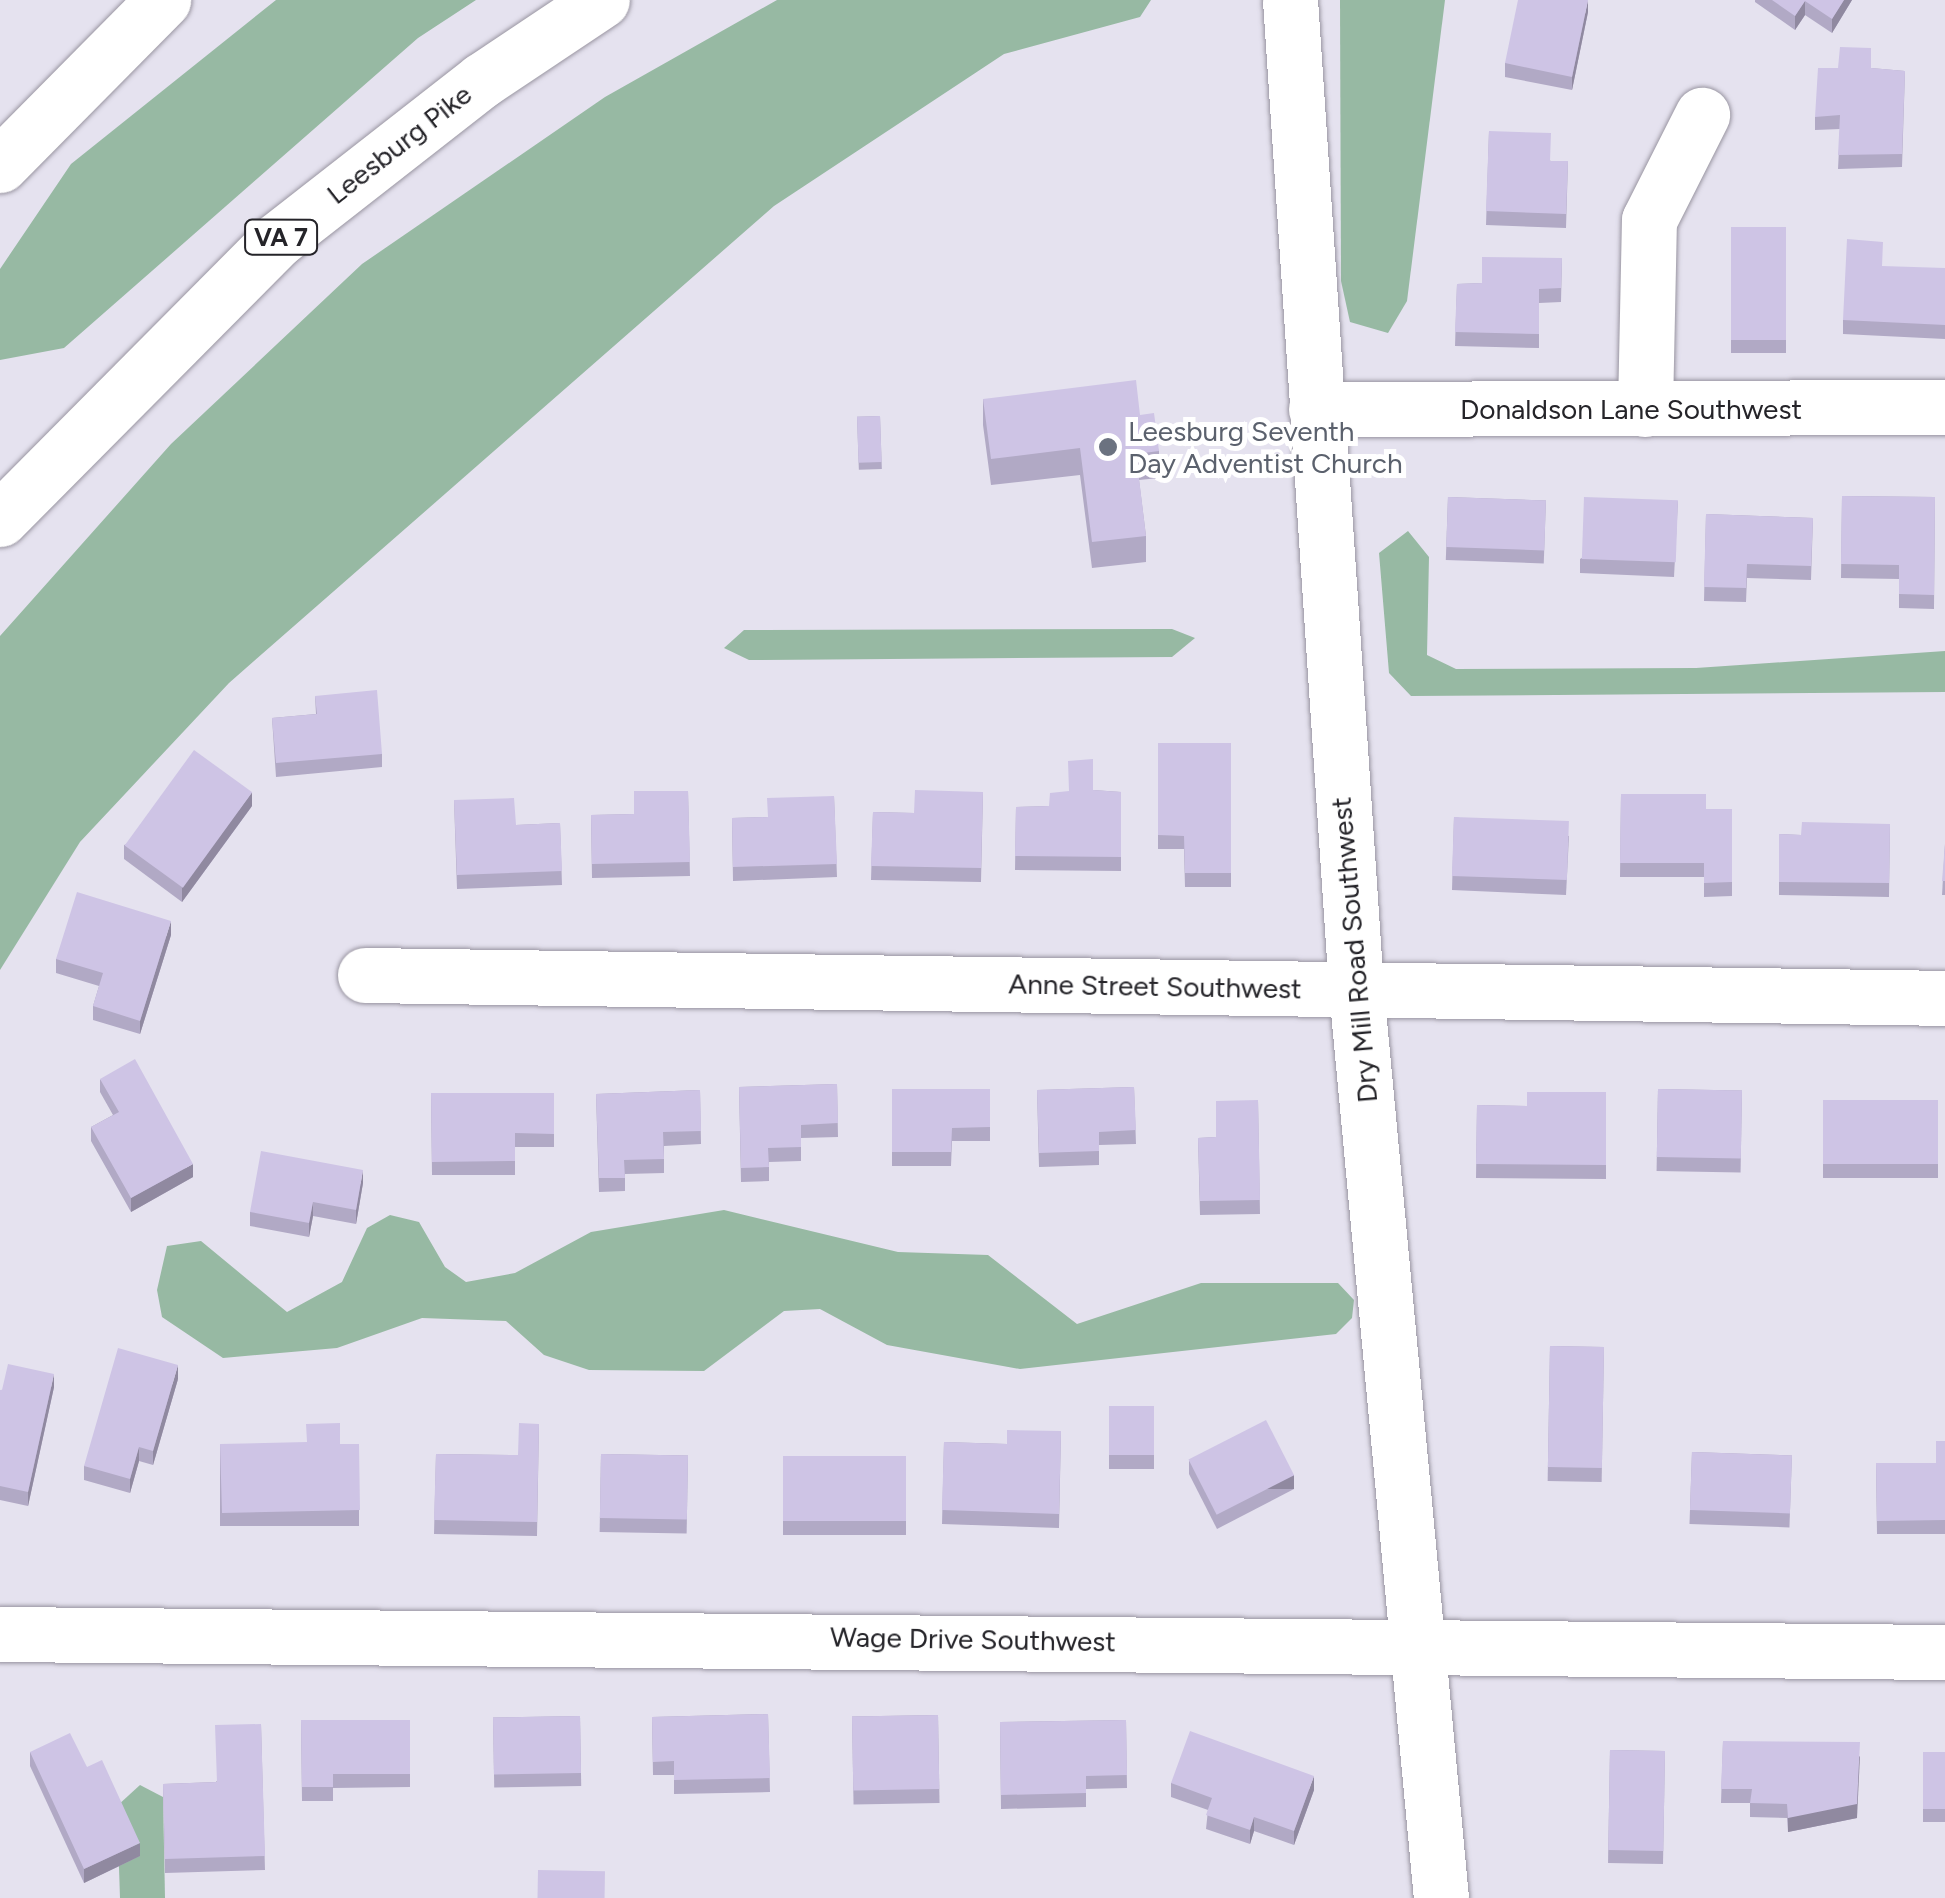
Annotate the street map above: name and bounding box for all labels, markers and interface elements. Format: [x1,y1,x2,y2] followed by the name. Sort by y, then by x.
[320,77,478,211] street label: Leesburg Pike
[244,217,318,257] road number: VA 7
[1460,392,1802,426] street label: Donaldson Lane Southwest
[1128,414,1403,480] place label: Leesburg Seventh Day Adventist Church
[1097,436,1119,458] marker: Leesburg Seventh Day Adventist Church
[1324,796,1384,1104] street label: Dry Mill Road Southwest
[1008,967,1302,1005] street label: Anne Street Southwest
[830,1620,1116,1658] street label: Wage Drive Southwest

